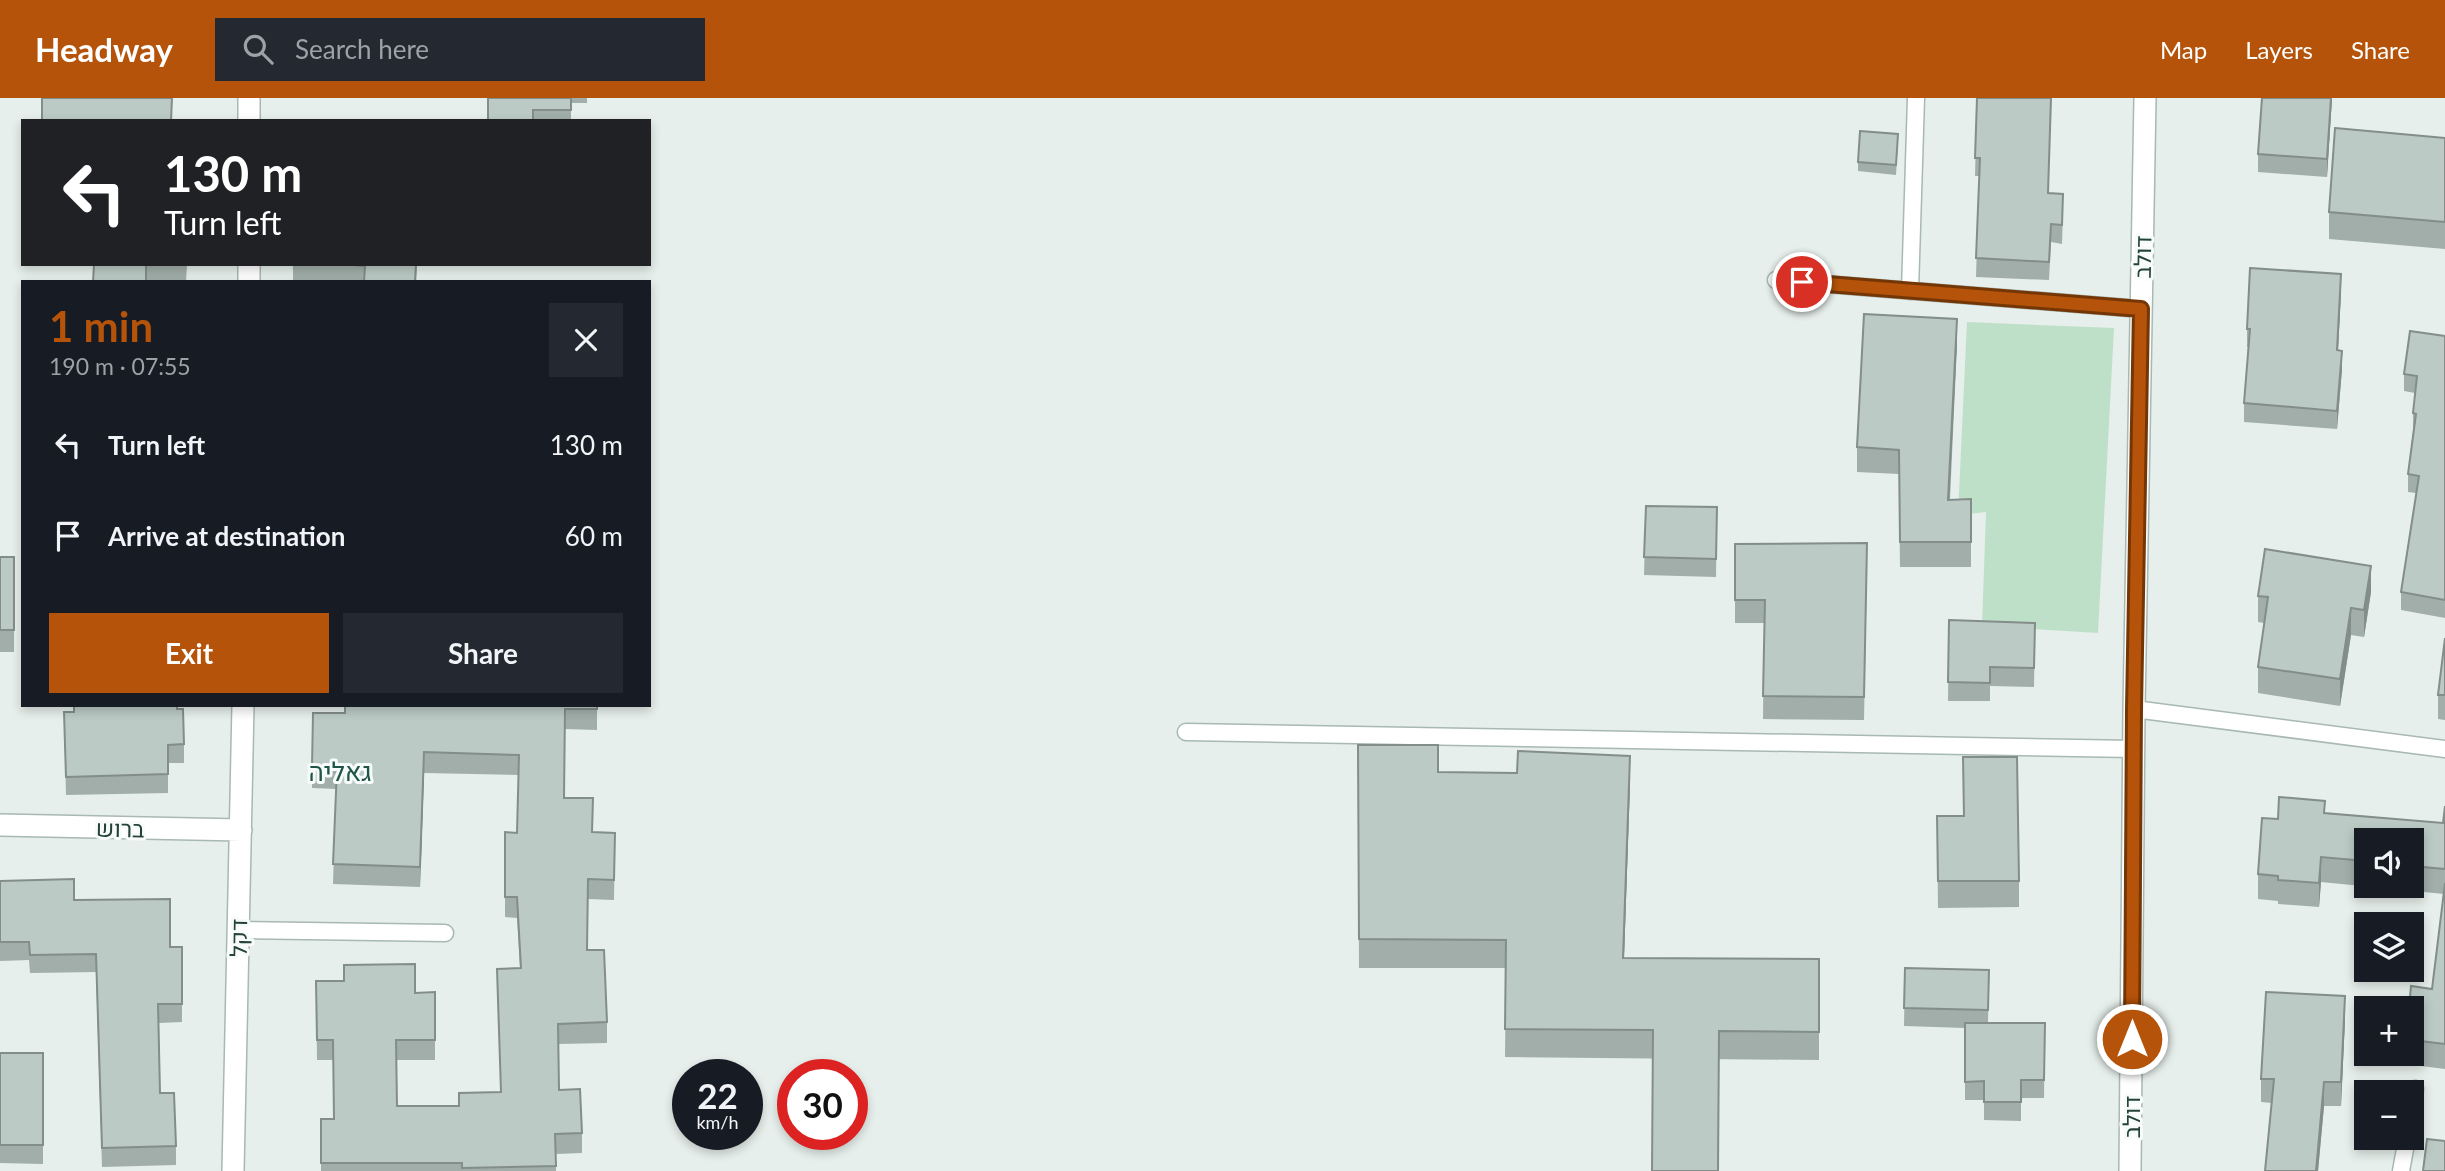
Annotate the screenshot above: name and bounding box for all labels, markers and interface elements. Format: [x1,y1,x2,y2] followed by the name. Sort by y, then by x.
[215,18,705,81] search box
[35,29,173,69] text: Headway
[239,30,277,68] icon: search
[295,33,429,65] text: Search here
[2160,35,2207,64] text: Map
[2245,35,2313,64] text: Layers
[2351,35,2410,64] text: Share
[164,144,302,202] text: 130 m
[49,147,140,238] icon: left
[164,203,281,242] text: Turn left
[2128,235,2156,279] street label: דולב
[1772,252,1832,312] pin
[1783,263,1821,301] icon: arrive
[49,301,153,351] text: 1 min
[549,303,623,377] button: close
[49,352,191,380] text: 190 m · 07:55
[49,426,87,464] icon: left
[108,429,205,461] text: Turn left
[550,429,623,461] text: 130 m
[49,517,87,555] icon: arrive
[108,520,345,552] text: Arrive at destination
[565,520,623,552] text: 60 m
[49,613,329,693] button: Exit
[343,613,623,693] button: Share
[308,755,372,787] district label: גאליה
[96,814,144,842] street label: ברוש
[2354,828,2424,1150] map controls
[2354,828,2424,898] button: sound
[2354,912,2424,982] button: layers
[224,919,252,957] street label: דקל
[2354,996,2424,1066] button: +
[2095,1002,2169,1076] position arrow
[777,1059,868,1150] speed limit sign: 30
[697,1074,738,1116] text: 22
[2354,1080,2424,1150] button: −
[2117,1096,2145,1138] street label: דולב
[696,1111,739,1133] text: km/h

